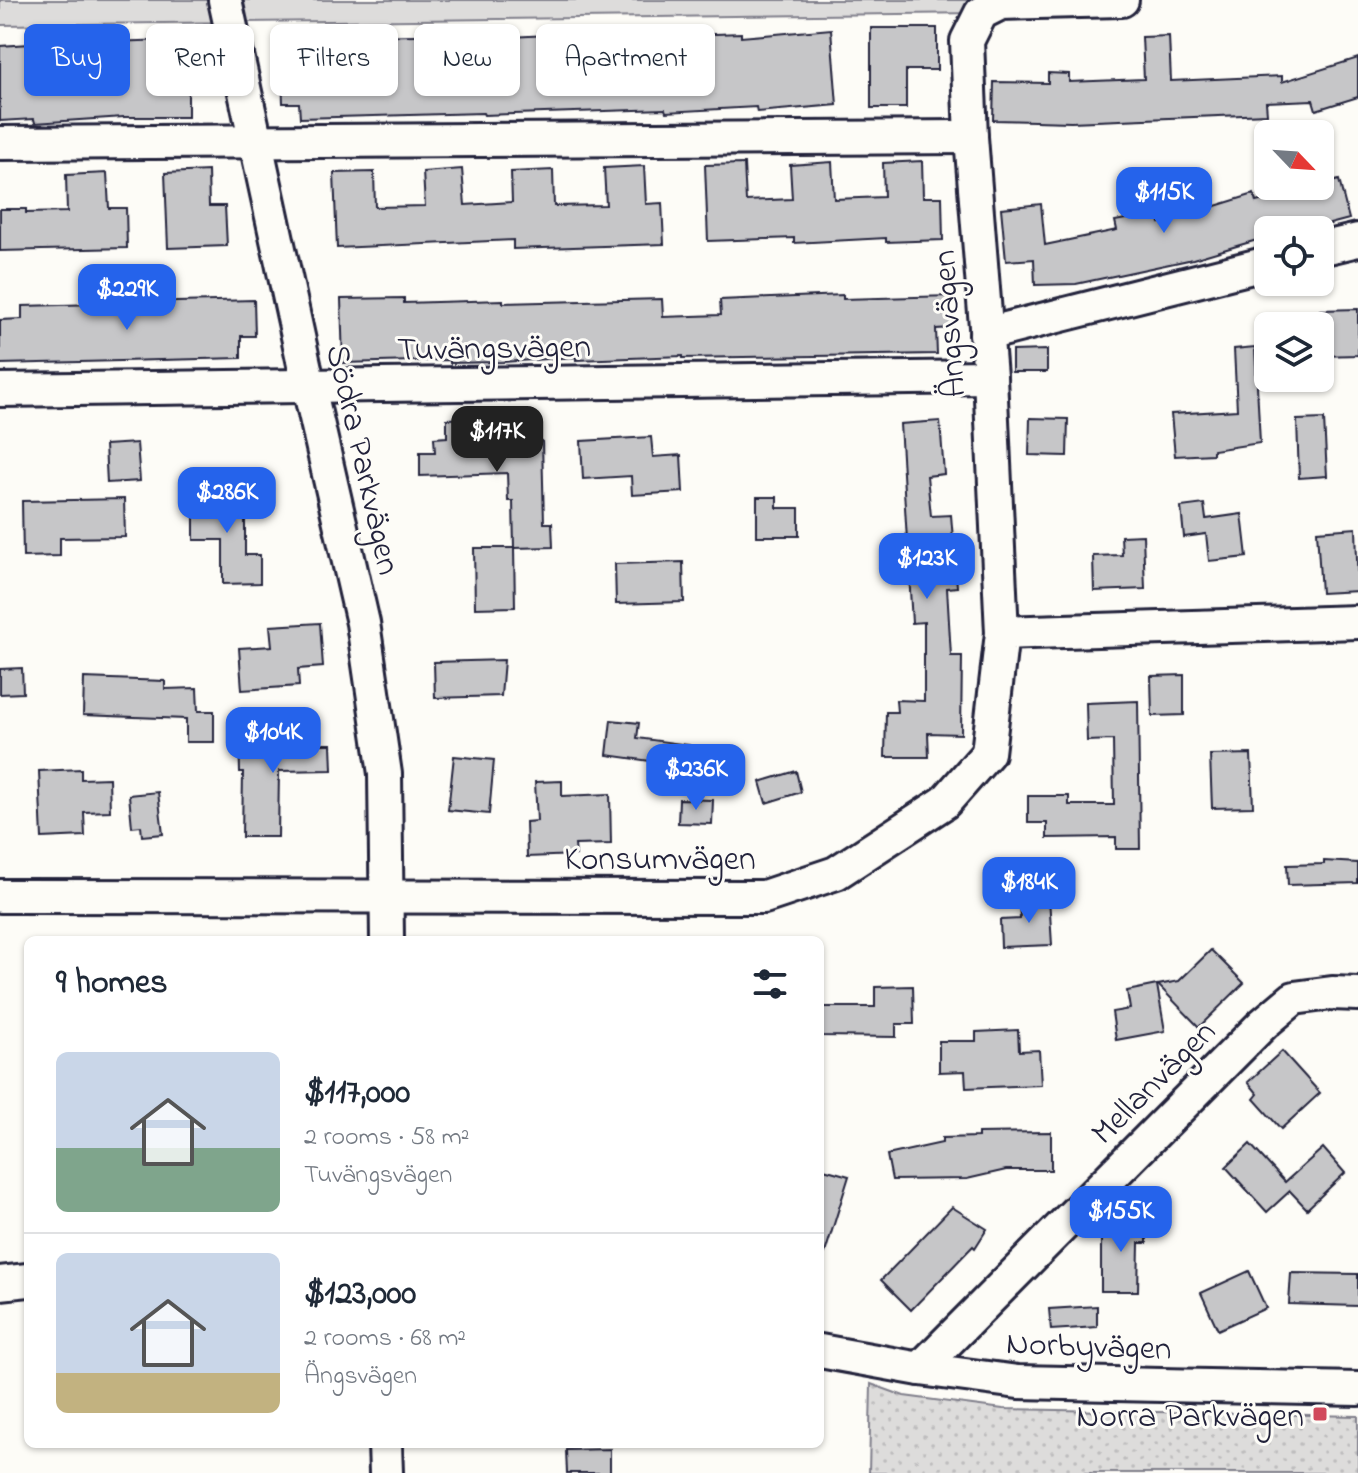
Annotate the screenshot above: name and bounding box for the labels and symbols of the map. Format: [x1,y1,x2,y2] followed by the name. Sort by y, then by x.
[1254,120,1334,200] north arrow
[1108,167,1220,235] pin: $115K
[921,248,981,399] street label: Ängsvägen
[71,264,183,332] pin: $229K
[397,323,592,377] street label: Tuvängsvägen
[310,340,412,580] street label: Södra Parkvägen
[441,406,553,474] pin: $117K
[171,467,283,535] pin: $286K
[871,533,983,601] pin: $123K
[217,707,329,775] pin: $104K
[640,744,752,812] pin: $236K
[564,836,756,886] street label: Konsumvägen
[973,857,1085,925] pin: $184K
[1081,1010,1229,1158] street label: Mellanvägen
[1065,1186,1177,1254] pin: $155K
[1005,1320,1173,1376] street label: Norbyvägen
[1076,1393,1304,1443] place label: Norra Parkvägen
[1311,1405,1329,1423] marker: Norra Parkvägen

